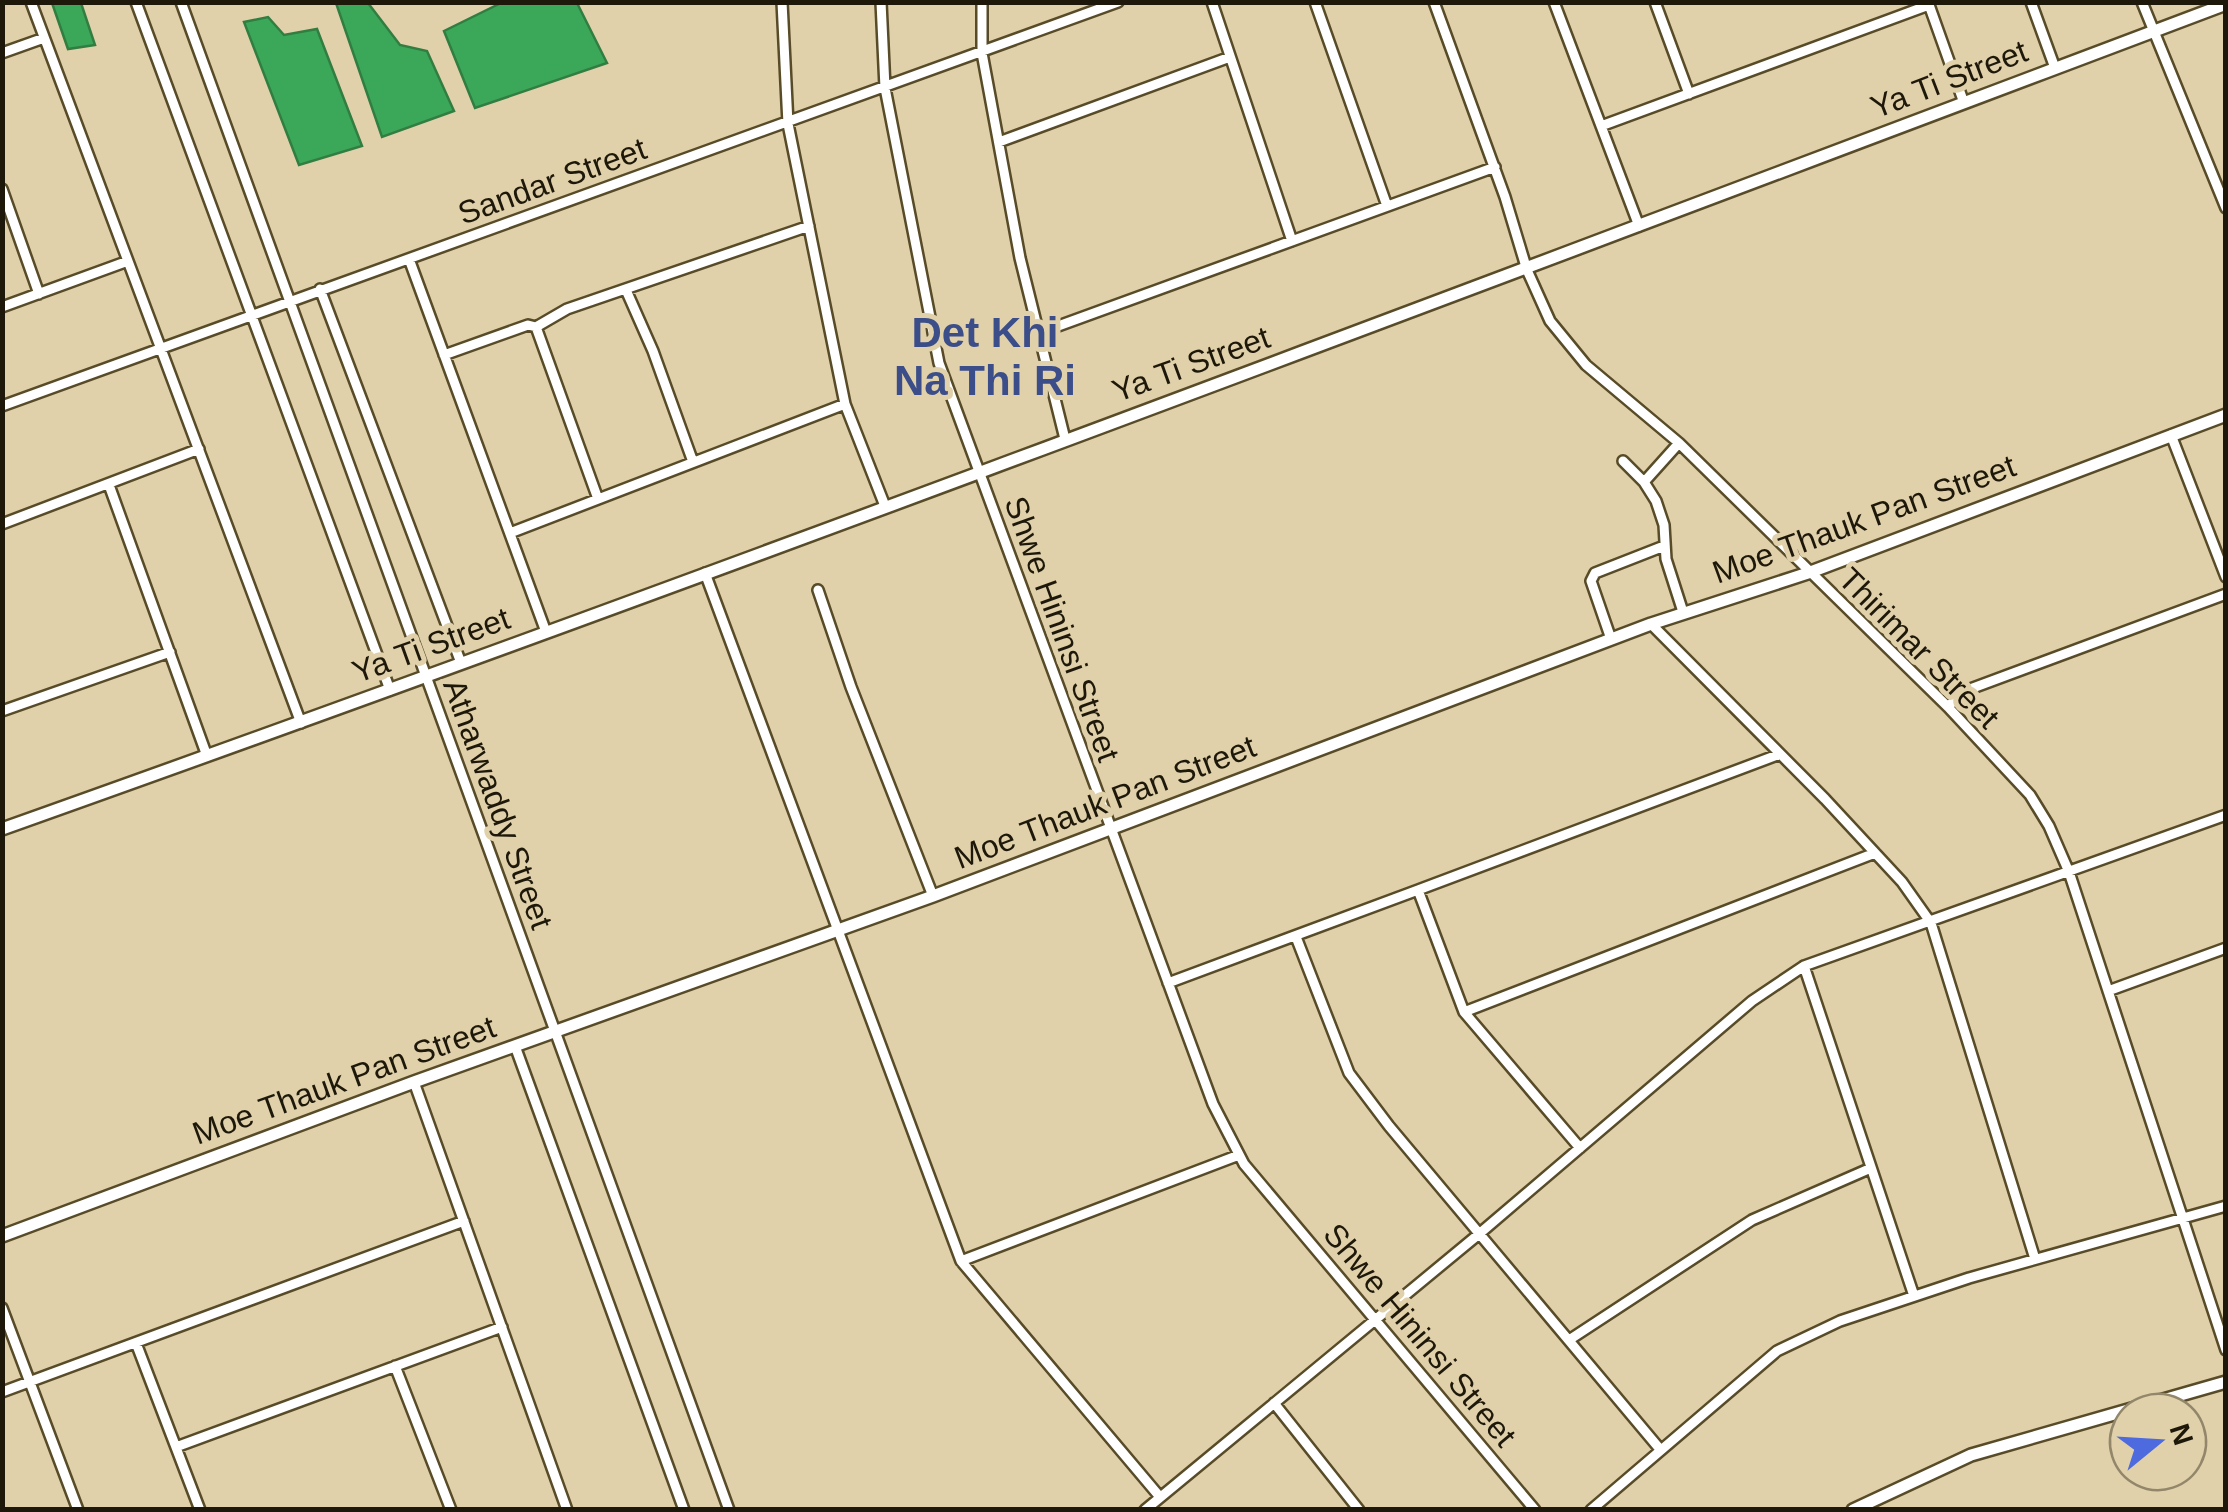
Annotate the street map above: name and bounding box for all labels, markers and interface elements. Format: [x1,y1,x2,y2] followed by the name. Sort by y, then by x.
[1866,33,2032,125] street label: Ya Ti Street
[453,130,651,232] street label: Sandar Street
[894,309,1076,404] district label: Det Khi Na Thi Ri
[1107,319,1275,409] street label: Ya Ti Street
[1708,447,2020,591] street label: Moe Thauk Pan Street
[997,492,1127,766] street label: Shwe Hininsi Street
[1831,560,2007,736] street label: Thirimar Street
[347,600,515,690] street label: Ya Ti Street
[436,674,560,934] street label: Atharwaddy Street
[949,728,1261,876] street label: Moe Thauk Pan Street
[188,1008,500,1152] street label: Moe Thauk Pan Street
[1316,1216,1524,1454] street label: Shwe Hininsi Street
[2108,1392,2208,1492] north arrow
[2163,1420,2199,1449] text: N

